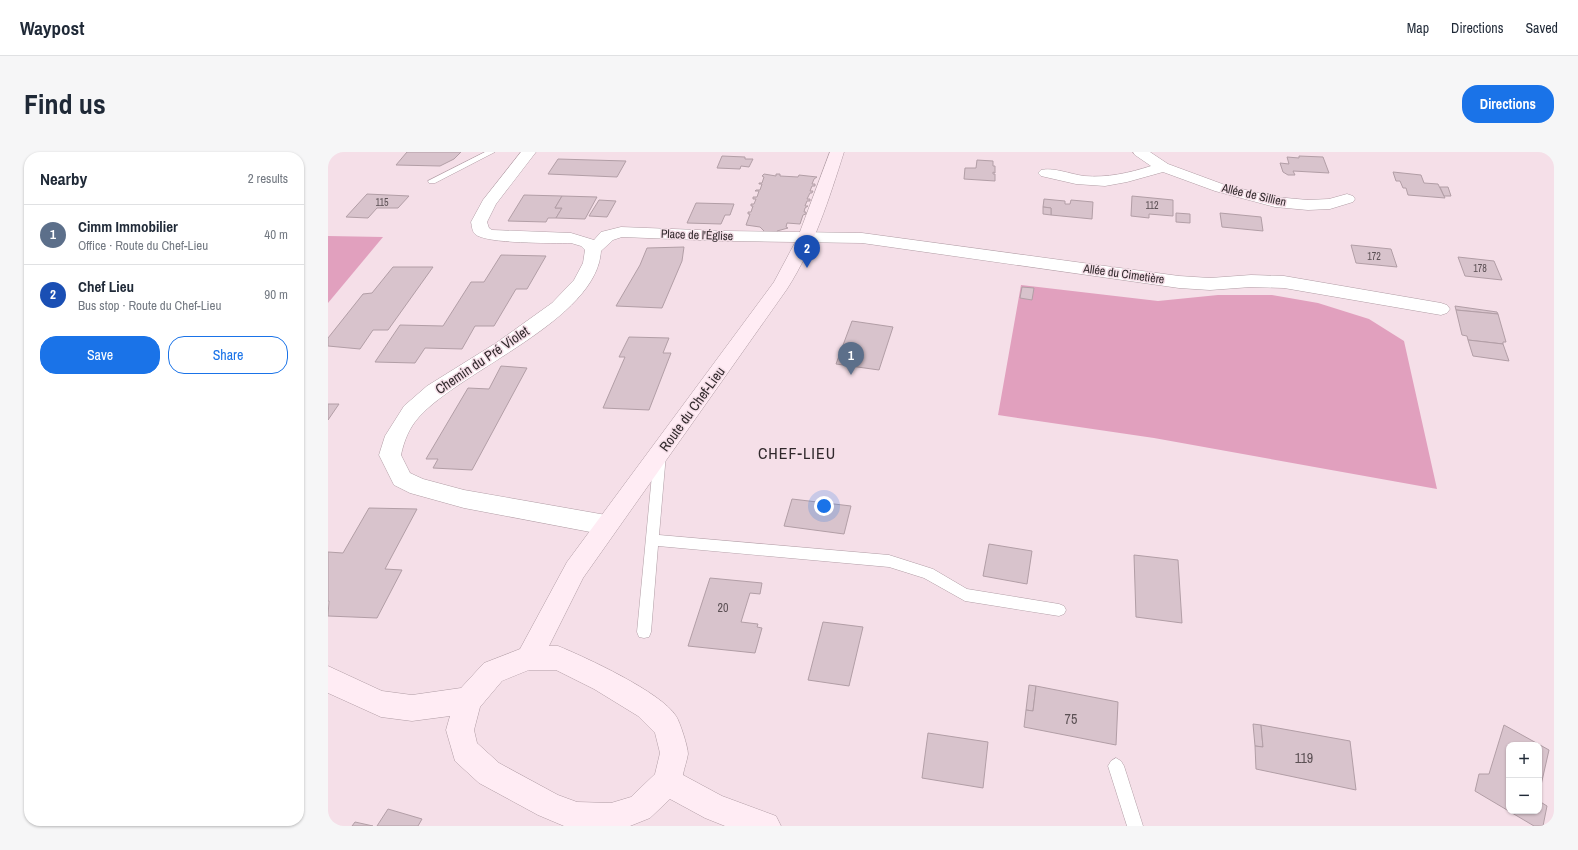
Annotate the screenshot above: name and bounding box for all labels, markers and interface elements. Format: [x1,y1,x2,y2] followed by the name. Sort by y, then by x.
[20,15,84,41] text: Waypost
[1407,19,1429,37] text: Map
[1451,19,1503,37] text: Directions
[1525,19,1558,37] text: Saved
[24,85,106,123] text: Find us
[1462,85,1554,123] button: Directions
[40,167,87,190] text: Nearby
[248,170,288,187] text: 2 results
[1219,180,1288,210] street label: Allée de Sillien
[375,196,389,209] house number: 115
[1145,199,1159,212] house number: 112
[78,216,178,237] text: Cimm Immobilier
[50,226,56,243] text: 1
[264,226,288,243] text: 40 m
[661,226,733,244] street label: Place de l'Église
[794,235,820,268] pin: 2
[78,237,208,254] text: Office · Route du Chef-Lieu
[1367,250,1381,263] house number: 172
[1082,260,1165,288] street label: Allée du Cimetière
[1473,262,1487,275] house number: 178
[78,276,134,297] text: Chef Lieu
[50,286,56,303] text: 2
[264,286,288,303] text: 90 m
[78,297,221,314] text: Bus stop · Route du Chef-Lieu
[432,322,532,398] street label: Chemin du Pré Violet
[40,336,160,374] button: Save
[168,336,288,374] button: Share
[838,342,864,375] pin: 1
[655,363,729,455] street label: Route du Chef-Lieu
[758,442,836,464] district label: CHEF-LIEU
[814,496,834,516] your location
[718,600,728,616] house number: 20
[1065,710,1077,728] house number: 75
[1506,742,1542,814] map controls
[1506,742,1542,778] button: +
[1295,749,1313,767] house number: 119
[1506,778,1542,814] button: −

